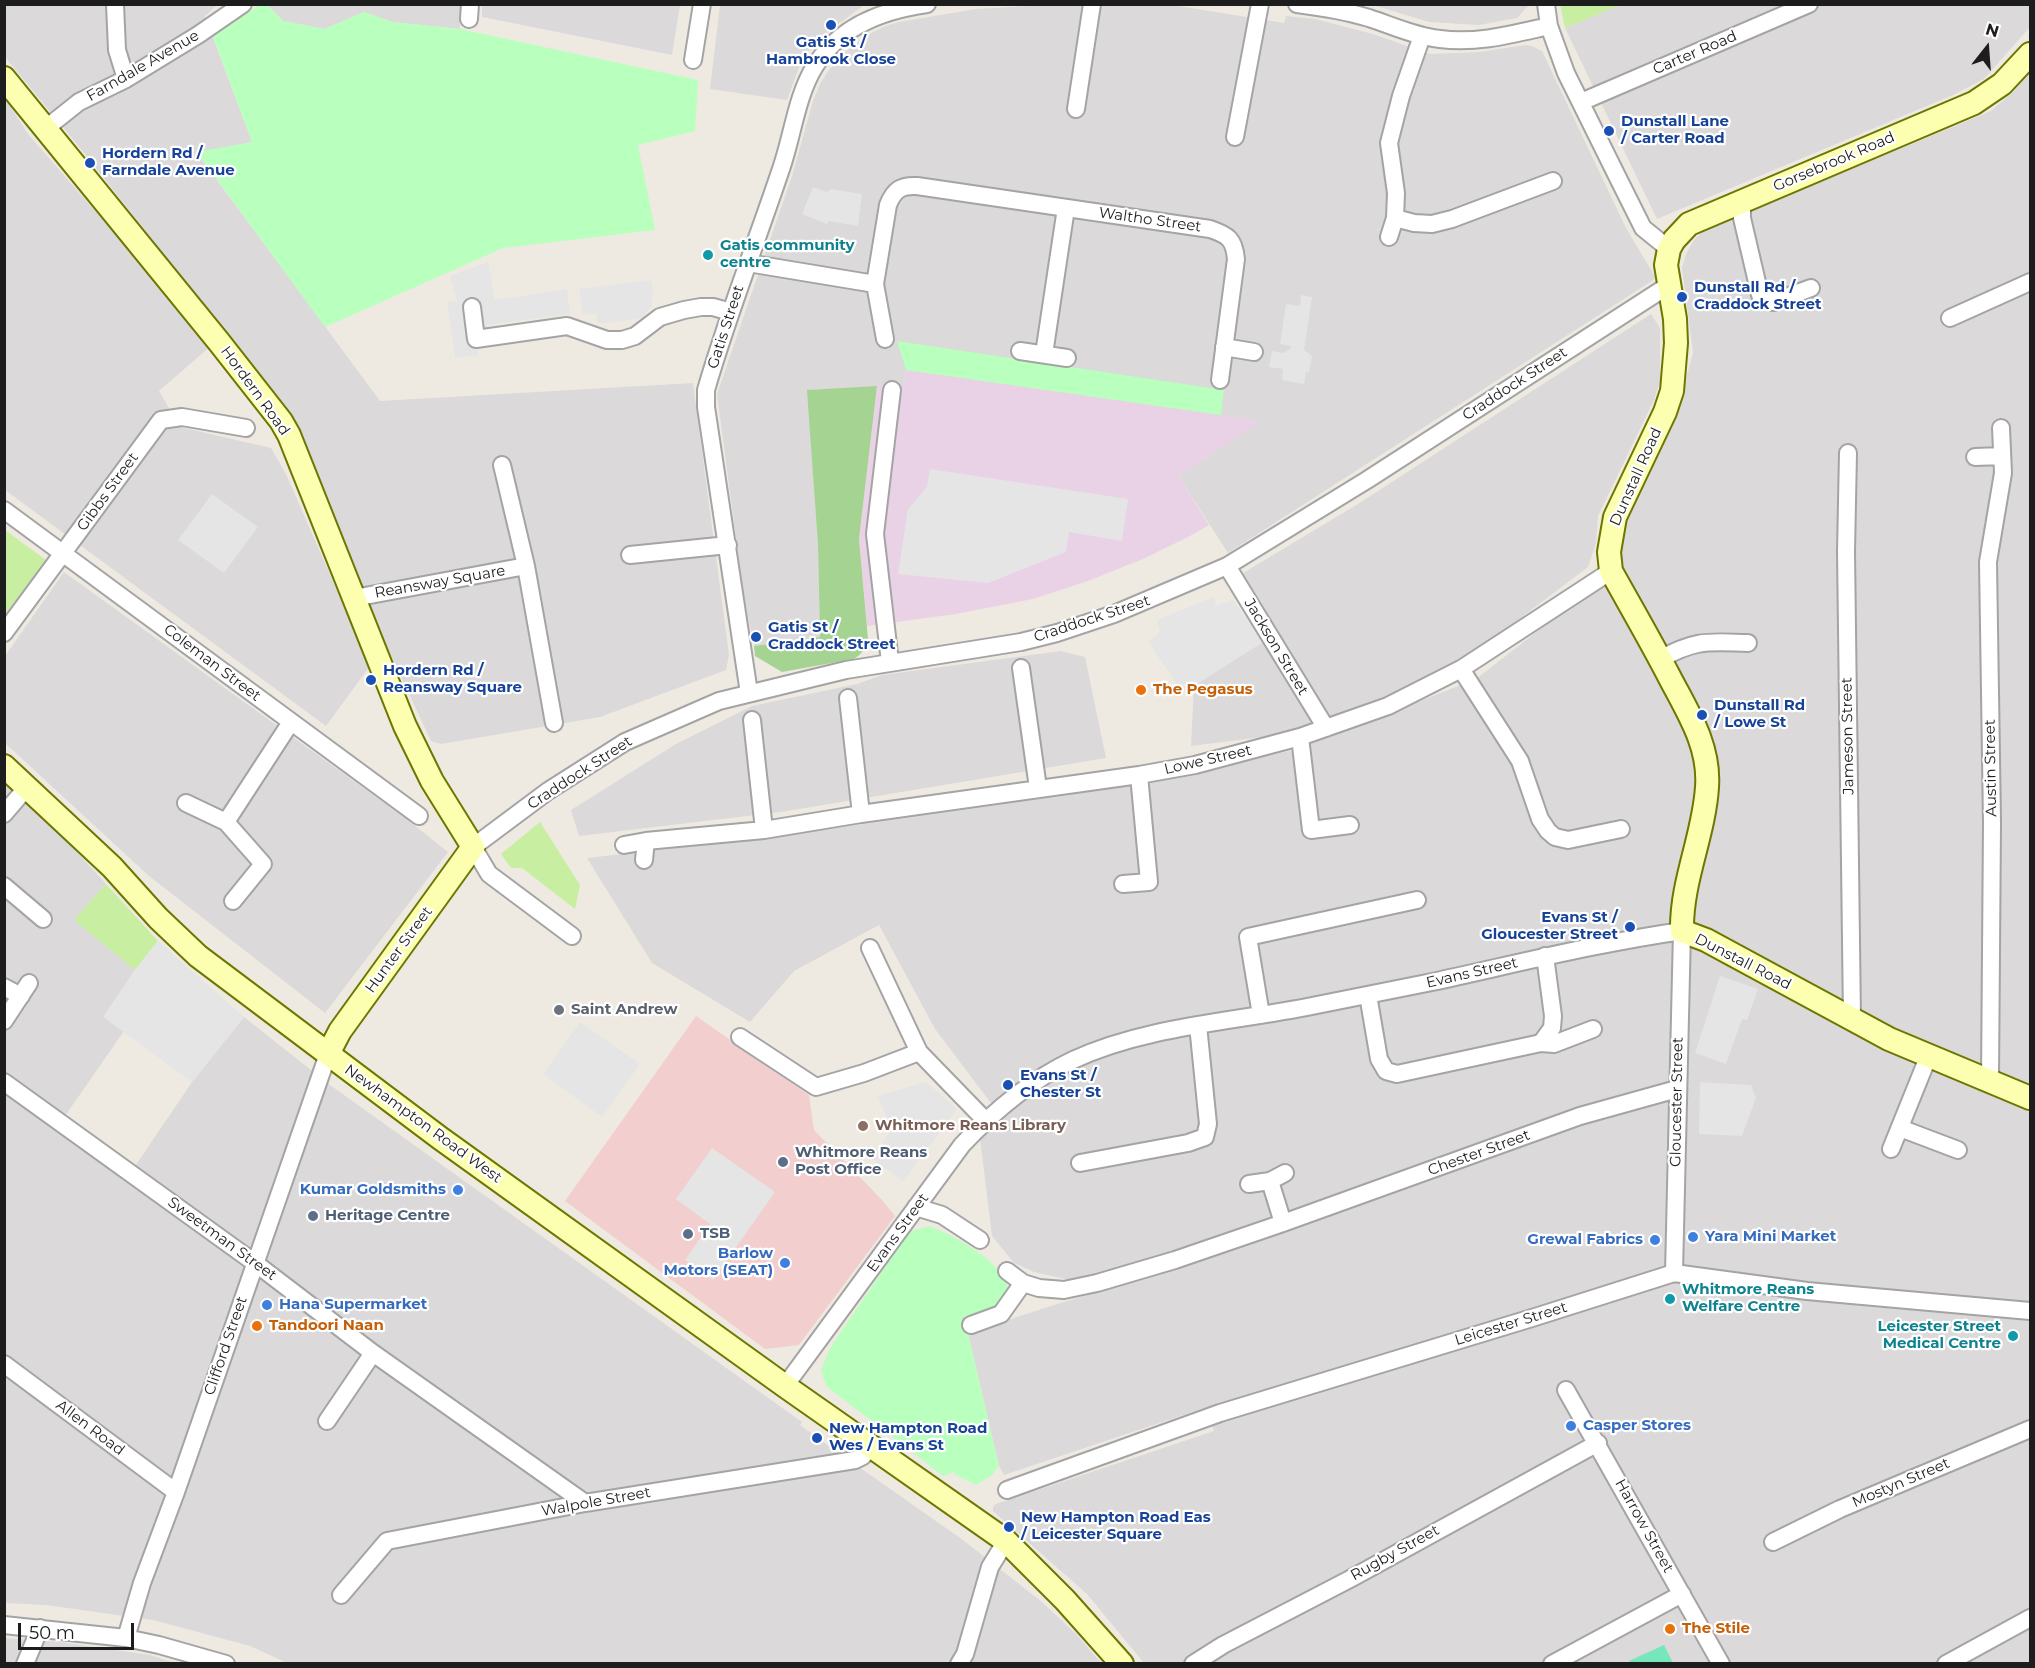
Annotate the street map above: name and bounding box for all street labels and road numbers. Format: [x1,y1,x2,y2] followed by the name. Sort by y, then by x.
[84,27,202,105] street label: Farndale Avenue
[1650,27,1740,79] street label: Carter Road
[1771,128,1897,196] street label: Gorsebrook Road
[1097,204,1203,236] street label: Waltho Street
[704,283,748,371] street label: Gatis Street
[217,343,293,439] street label: Hordern Road
[1459,343,1571,425] street label: Craddock Street
[1606,425,1666,529] street label: Dunstall Road
[74,449,142,535] street label: Gibbs Street
[373,562,507,602] street label: Reansway Square
[1032,592,1152,646] street label: Craddock Street
[1240,595,1312,699] street label: Jackson Street
[160,621,264,705] street label: Coleman Street
[1838,677,1858,795] street label: Jameson Street
[1981,719,2001,817] street label: Austin Street
[524,732,636,814] street label: Craddock Street
[1163,741,1253,779] street label: Lowe Street
[362,903,436,997] street label: Hunter Street
[1692,930,1794,994] street label: Dunstall Road
[1425,954,1519,992] street label: Evans Street
[1667,1037,1687,1167] street label: Gloucester Street
[341,1061,505,1187] street label: Newhampton Road West
[1425,1126,1533,1180] street label: Chester Street
[863,1190,933,1276] street label: Evans Street
[164,1193,280,1285] street label: Sweetman Street
[201,1294,251,1398] street label: Clifford Street
[1453,1298,1569,1350] street label: Leicester Street
[52,1396,128,1460] street label: Allen Road
[1850,1454,1952,1512] street label: Mostyn Street
[1611,1476,1677,1576] street label: Harrow Street
[540,1484,652,1520] street label: Walpole Street
[1348,1521,1442,1585] street label: Rugby Street

